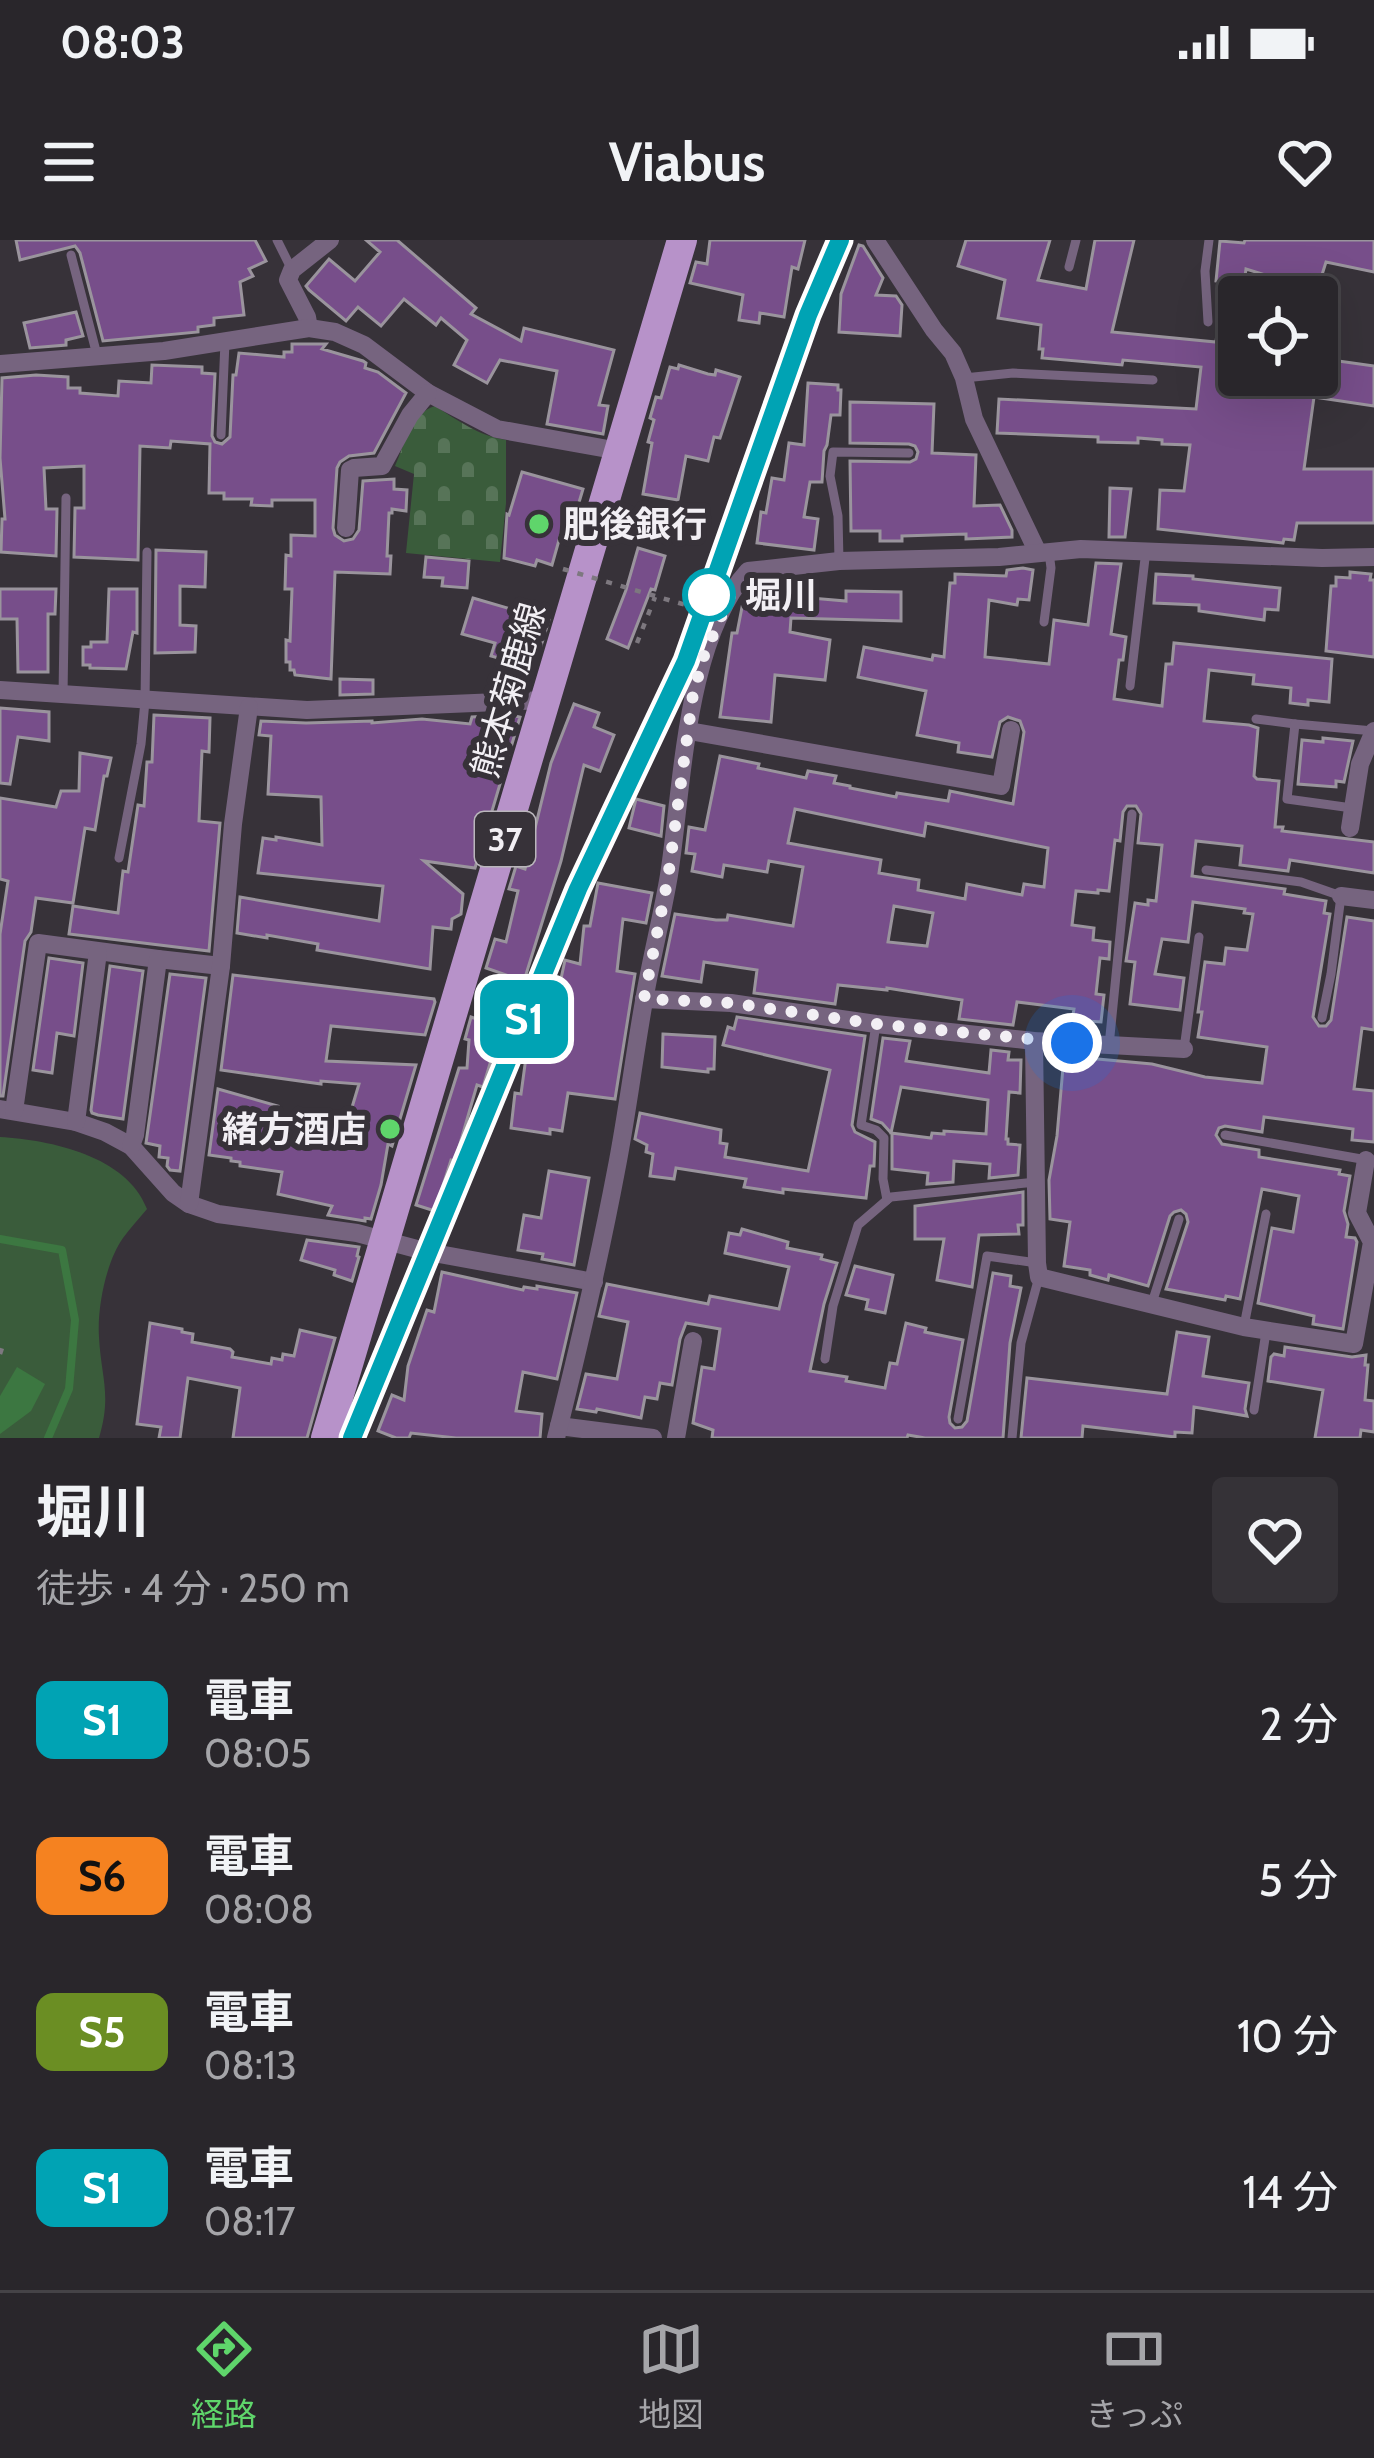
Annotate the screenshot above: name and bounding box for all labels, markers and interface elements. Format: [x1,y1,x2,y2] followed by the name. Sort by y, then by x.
[60,15,185,69] text: 08:03
[36,129,102,195] icon: menu
[609,129,765,195] text: Viabus
[1272,129,1338,195] icon: heart
[1218,276,1338,396] map controls
[1218,276,1338,396] button: locate
[563,502,707,546] place label: 肥後銀行
[526,511,552,537] marker: 肥後銀行
[684,570,734,620] marker: 堀川
[745,573,817,617] place label: 堀川
[462,597,554,783] street label: 熊本菊鹿線
[475,812,535,866] road number: 37
[470,980,578,1058] line badge: S1
[504,993,544,1045] text: S1
[1042,1013,1102,1073] your location
[222,1107,366,1151] place label: 緒方酒店
[377,1116,403,1142] marker: 緒方酒店
[36,1477,150,1546] text: 堀川
[1212,1477,1338,1603] button: heart
[36,1564,350,1612] text: 徒歩 · 4 分 · 250 m
[204,1673,294,1727] text: 電車
[82,1694,122,1746] text: S1
[1259,1697,1338,1751] text: 2 分
[204,1729,311,1777] text: 08:05
[204,1829,294,1883] text: 電車
[78,1850,126,1902] text: S6
[1259,1853,1338,1907] text: 5 分
[204,1885,314,1933] text: 08:08
[204,1985,294,2039] text: 電車
[79,2006,125,2058] text: S5
[1237,2009,1338,2063] text: 10 分
[204,2041,297,2089] text: 08:13
[204,2141,294,2195] text: 電車
[82,2162,122,2214] text: S1
[1242,2165,1338,2219] text: 14 分
[204,2197,295,2245] text: 08:17
[191,2316,257,2436] tab: 経路
[638,2316,704,2436] tab: 地図
[1086,2316,1183,2436] tab: きっぷ

